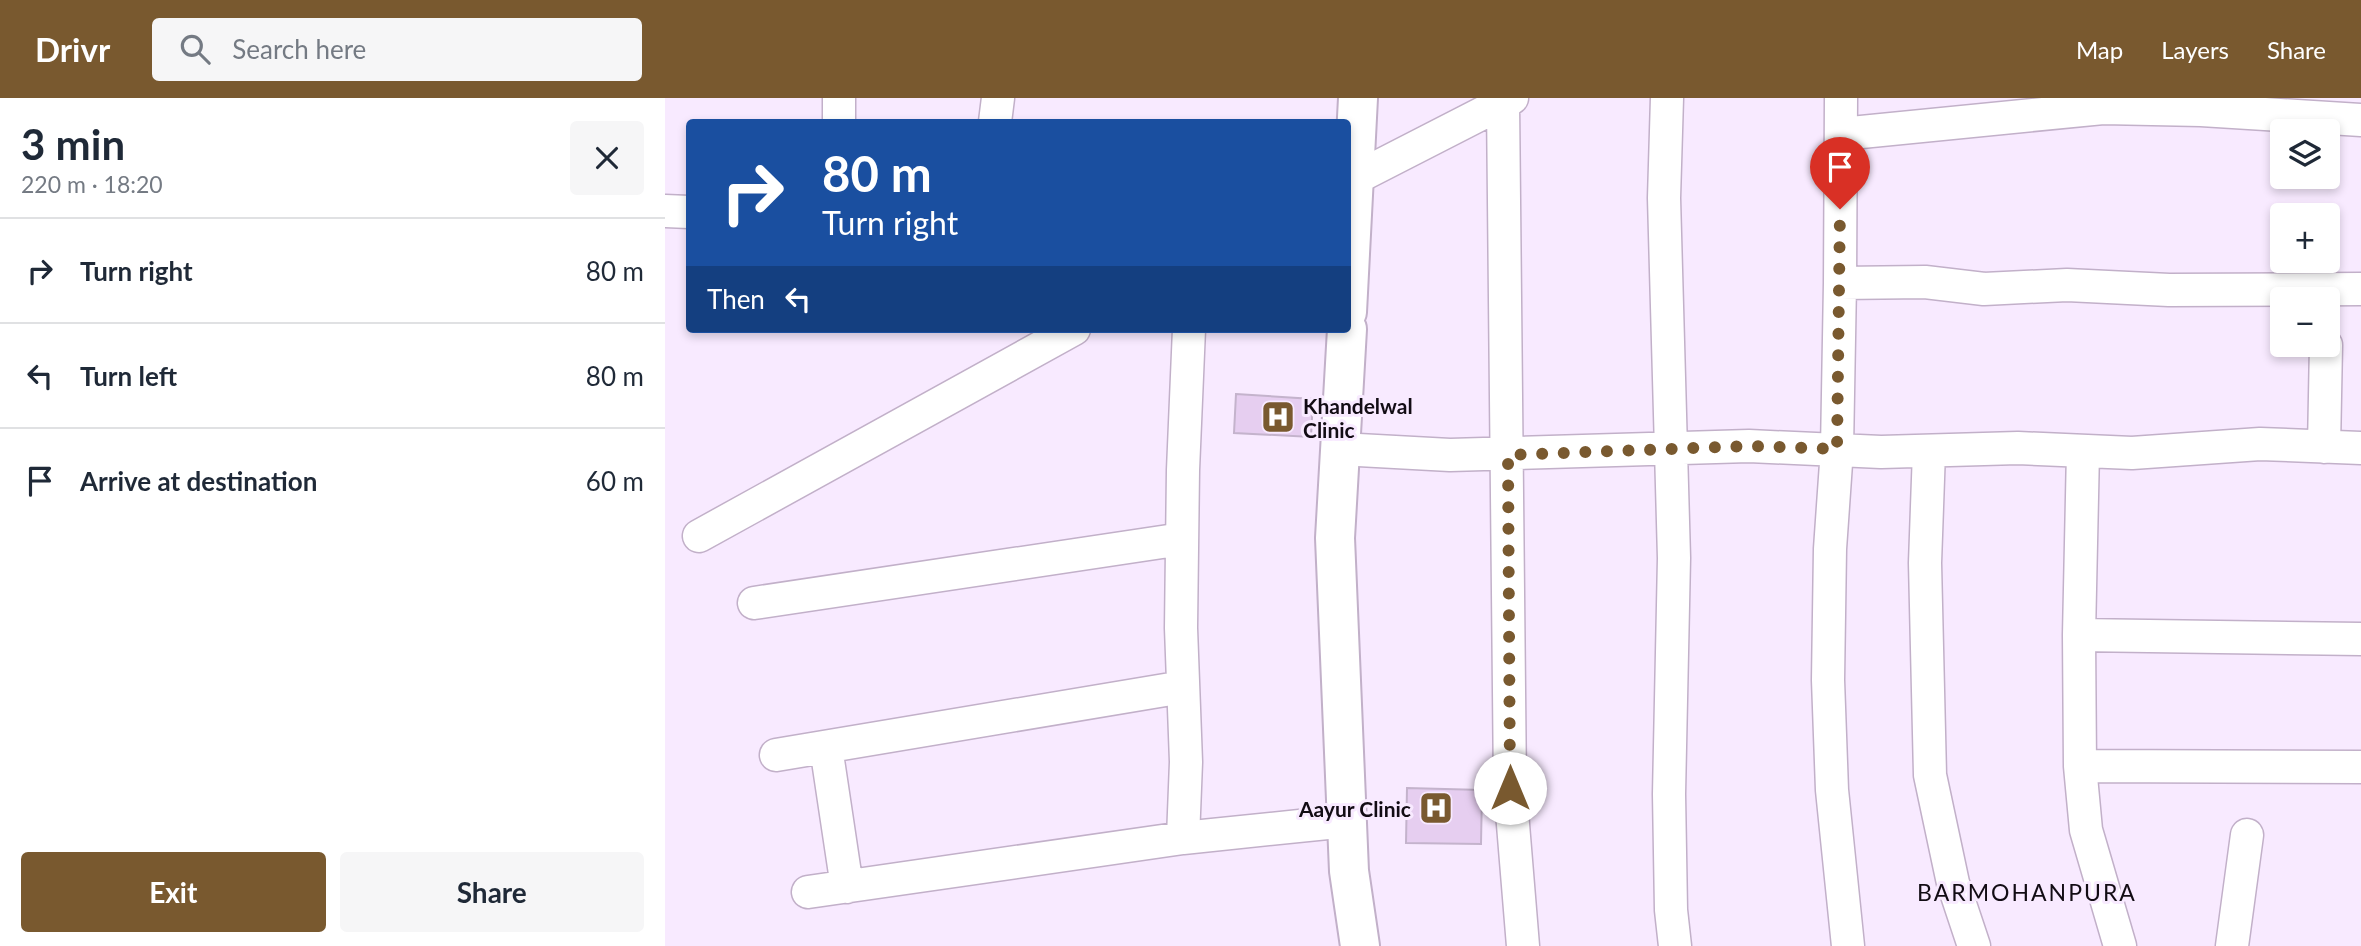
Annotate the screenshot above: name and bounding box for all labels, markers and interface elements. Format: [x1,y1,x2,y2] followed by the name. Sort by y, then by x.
[152,18,642,81] search box
[35,29,110,69] text: Drivr
[176,30,214,68] icon: search
[232,33,366,65] text: Search here
[2076,35,2123,64] text: Map
[2161,35,2229,64] text: Layers
[2267,35,2326,64] text: Share
[21,119,125,169] text: 3 min
[2270,119,2340,357] map controls
[2270,119,2340,189] button: layers
[570,121,644,195] button: close
[1810,137,1870,209] pin
[822,144,932,202] text: 80 m
[707,147,798,238] icon: right
[1821,148,1859,186] icon: arrive
[21,170,163,198] text: 220 m · 18:20
[822,203,958,242] text: Turn right
[2270,203,2340,273] button: +
[21,252,59,290] icon: right
[80,255,193,287] text: Turn right
[586,255,644,287] text: 80 m
[779,280,817,318] icon: left
[707,283,765,315] text: Then
[2270,287,2340,357] button: −
[21,357,59,395] icon: left
[80,360,177,392] text: Turn left
[586,360,644,392] text: 80 m
[1303,393,1413,442] place label: Khandelwal Clinic
[1259,398,1297,436] hospital icon: Khandelwal Clinic
[21,462,59,500] icon: arrive
[80,465,317,497] text: Arrive at destination
[586,465,644,497] text: 60 m
[1473,751,1547,825] position arrow
[1417,789,1455,827] hospital icon: Aayur Clinic
[1298,796,1411,821] place label: Aayur Clinic
[21,852,326,932] button: Exit
[340,852,644,932] button: Share
[1917,878,2137,906] district label: BARMOHANPURA

